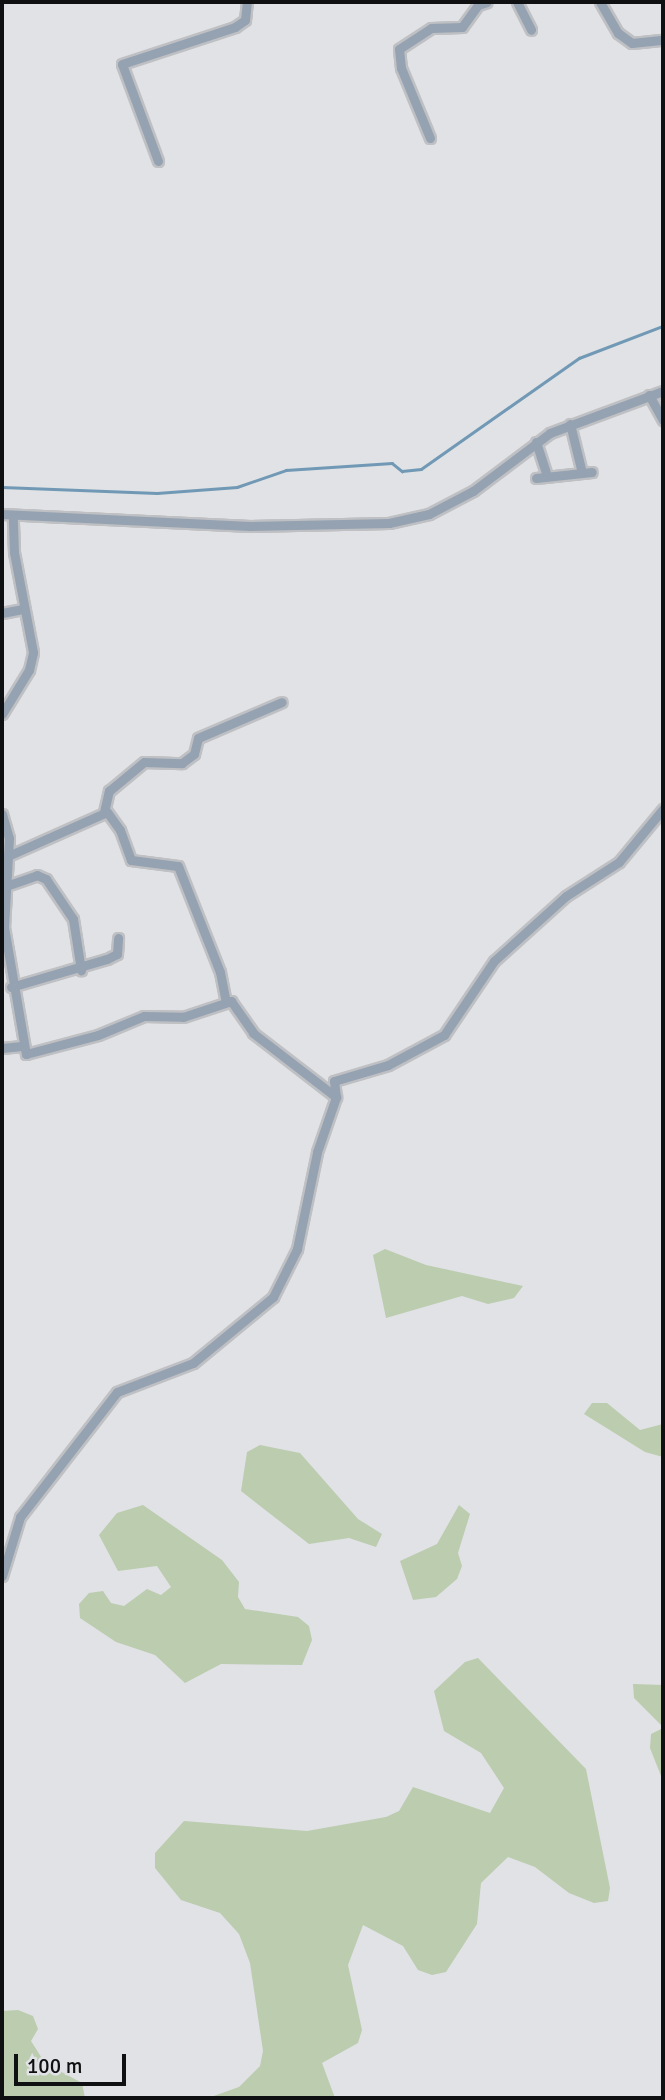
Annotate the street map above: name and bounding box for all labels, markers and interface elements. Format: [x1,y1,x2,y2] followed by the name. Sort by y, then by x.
[18,2040,130,2084] scale bar
[27,2053,82,2079] text: 100 m

